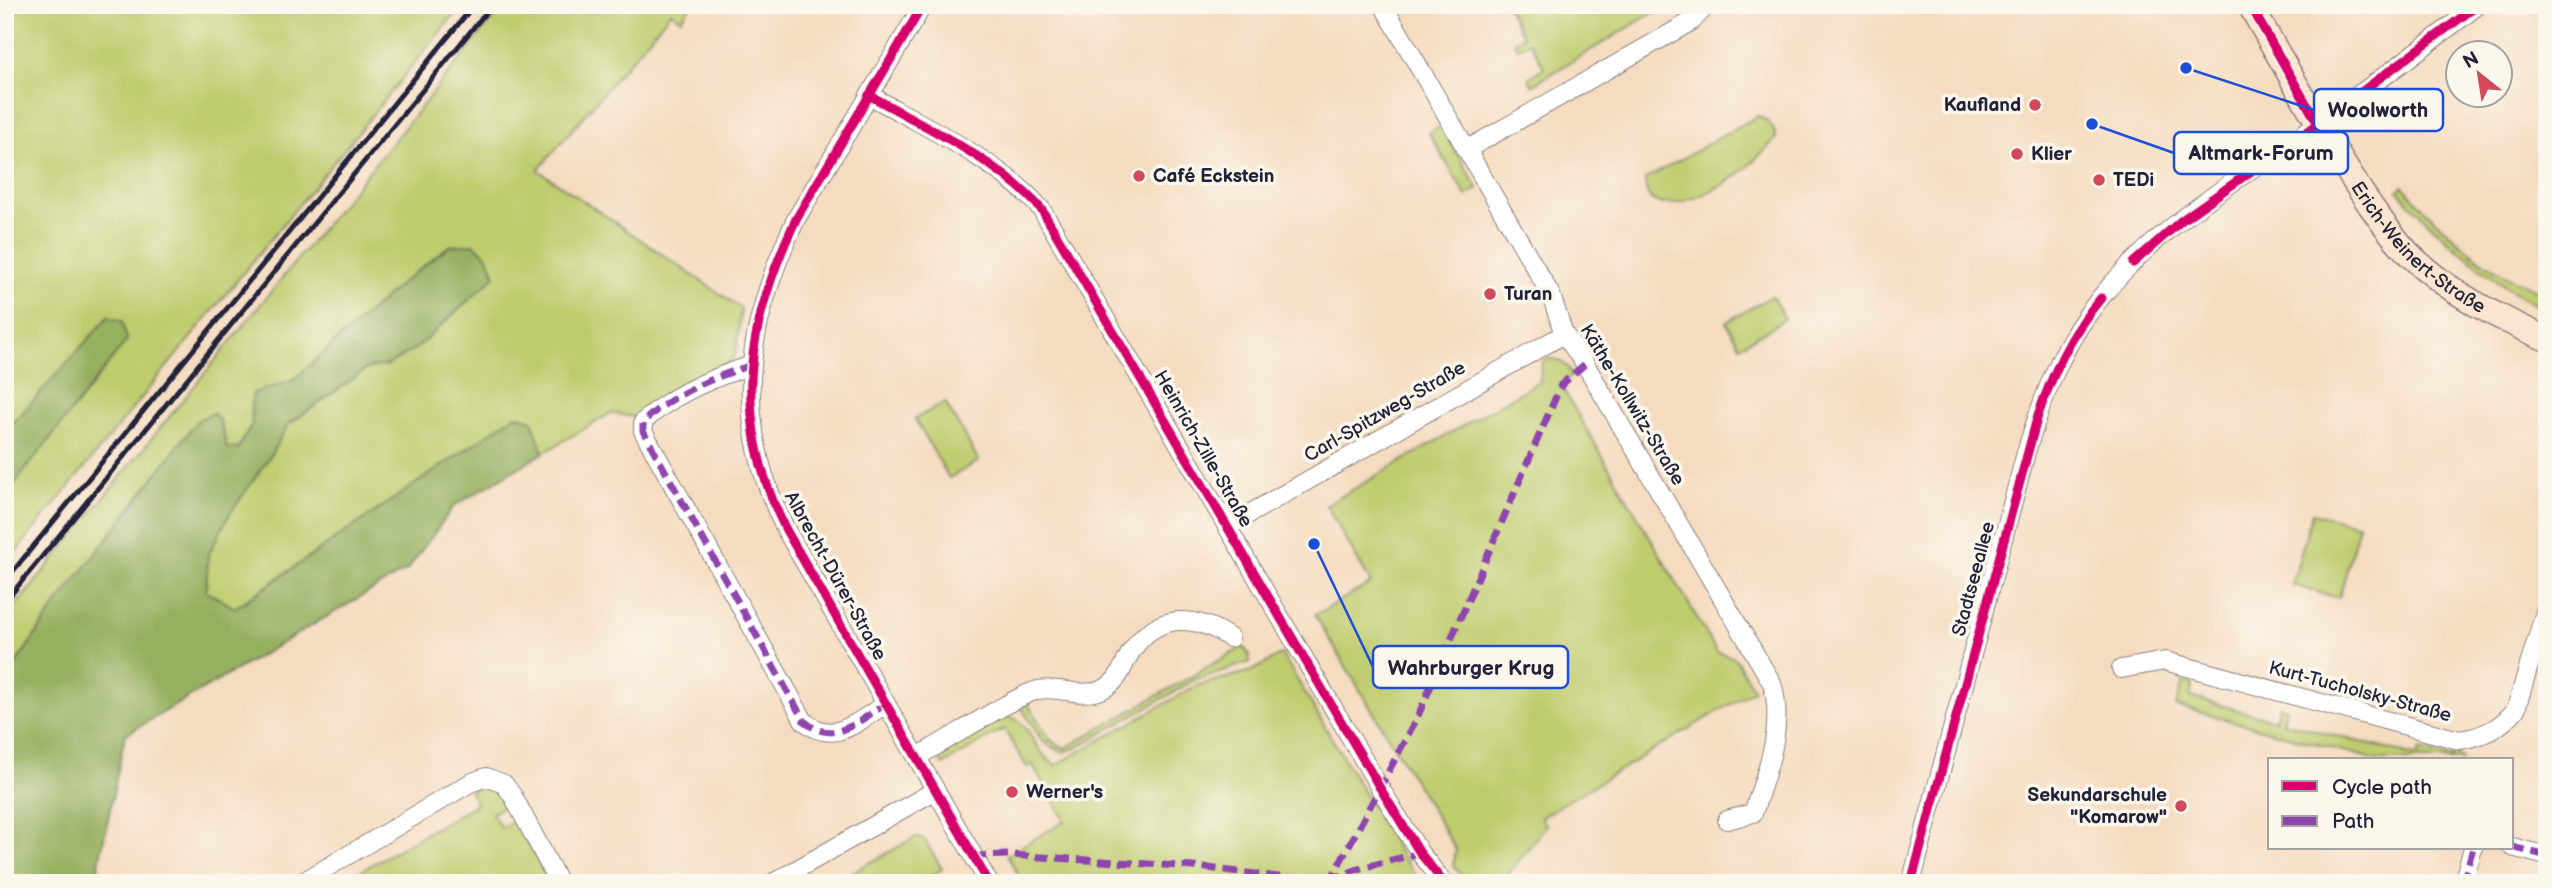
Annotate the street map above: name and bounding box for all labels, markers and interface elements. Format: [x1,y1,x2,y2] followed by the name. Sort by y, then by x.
[2444,38,2514,108] north arrow
[2459,47,2483,74] text: N
[2314,89,2443,131] callout: Woolworth
[1944,94,2021,117] place label: Kaufland
[2027,97,2043,113] marker: Kaufland
[2328,98,2428,123] text: Woolworth
[2174,132,2348,174] callout: Altmark-Forum
[2187,141,2334,166] text: Altmark-Forum
[2031,143,2072,166] place label: Klier
[2009,146,2025,162] marker: Klier
[1153,165,1274,188] place label: Café Eckstein
[1131,168,1147,184] marker: Café Eckstein
[2113,169,2154,192] place label: TEDi
[2091,172,2107,188] marker: TEDi
[2346,177,2489,318] street label: Erich-Weinert-Straße
[1504,283,1552,306] place label: Turan
[1482,286,1498,302] marker: Turan
[1575,320,1689,490] street label: Käthe-Kollwitz-Straße
[1300,356,1470,468] street label: Carl-Spitzweg-Straße
[1149,366,1257,532] street label: Heinrich-Zille-Straße
[779,487,891,665] street label: Albrecht-Dürer-Straße
[1948,519,2000,639] street label: Stadtseeallee
[1373,646,1568,688] callout: Wahrburger Krug
[1388,656,1554,681] text: Wahrburger Krug
[2266,657,2454,727] street label: Kurt-Tucholsky-Straße
[2268,758,2514,850] legend
[2332,775,2432,800] text: Cycle path
[1026,781,1103,804] place label: Werner's
[1004,784,1020,800] marker: Werner's
[2028,784,2167,829] place label: Sekundarschule "Komarow"
[2173,798,2189,814] marker: Sekundarschule "Komarow"
[2332,809,2374,834] text: Path

